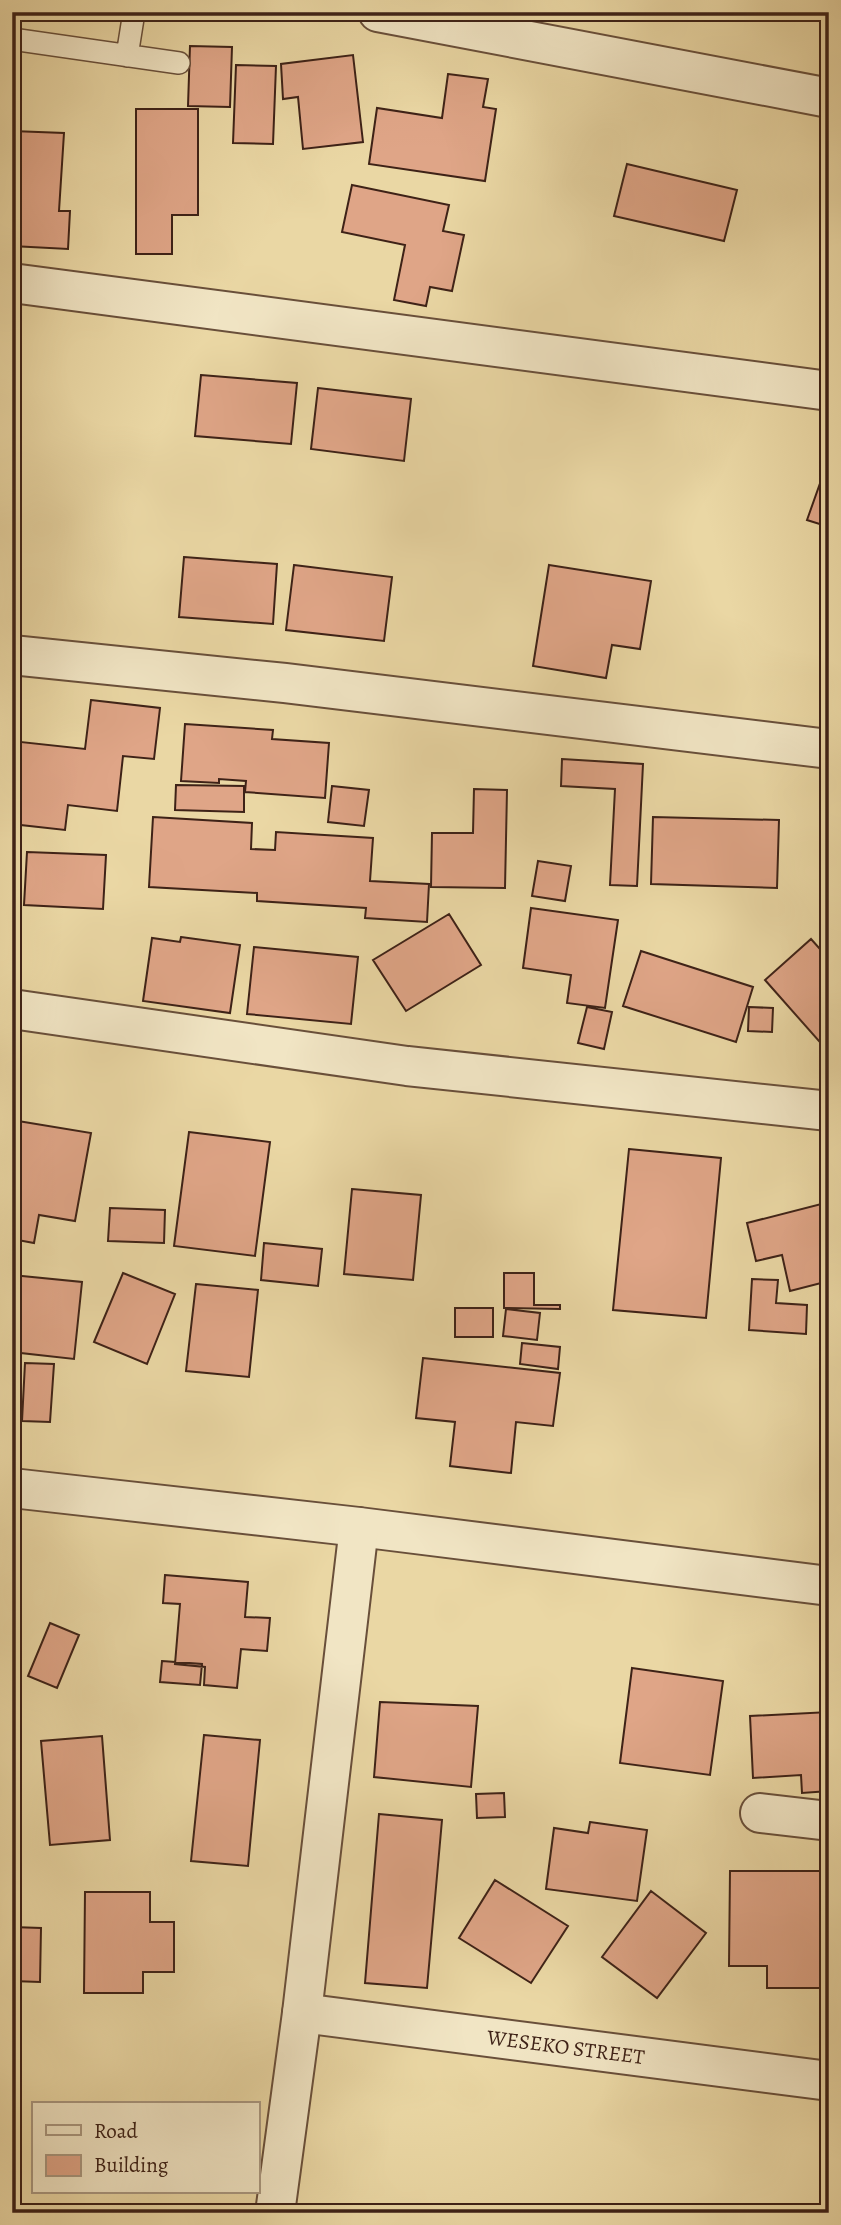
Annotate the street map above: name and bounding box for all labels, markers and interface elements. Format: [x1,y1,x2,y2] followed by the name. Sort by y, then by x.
[484,2023,647,2071] street label: WESEKO STREET
[32,2102,259,2194] legend
[94,2117,138,2145] text: Road
[94,2151,169,2179] text: Building

